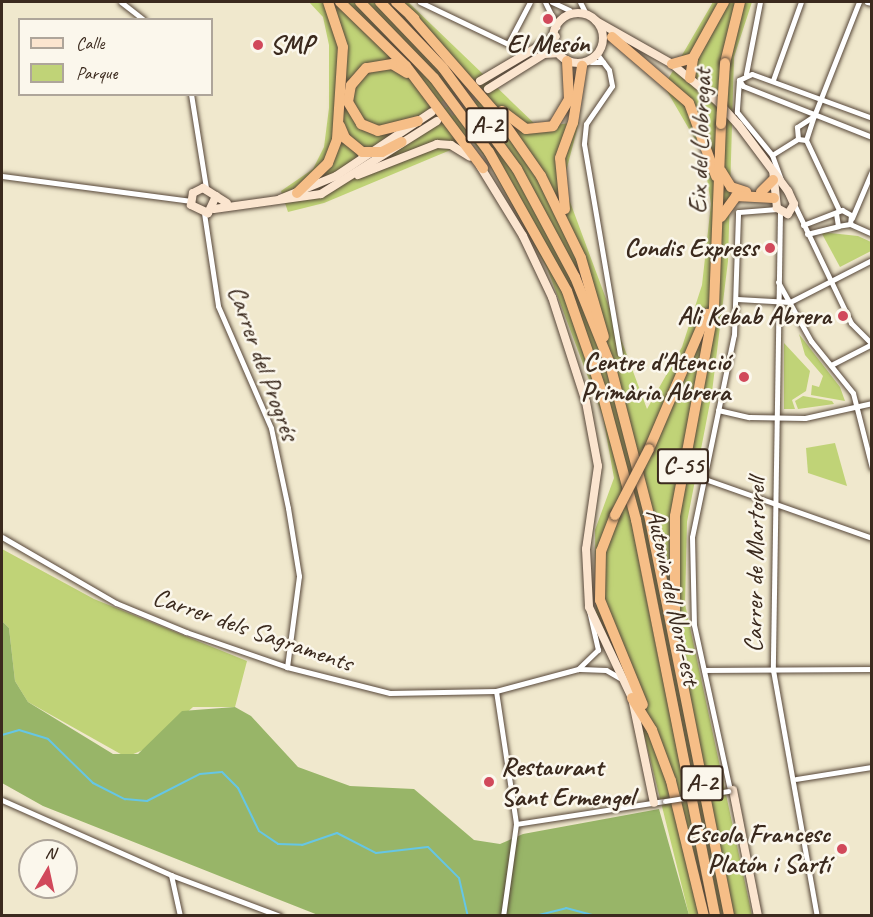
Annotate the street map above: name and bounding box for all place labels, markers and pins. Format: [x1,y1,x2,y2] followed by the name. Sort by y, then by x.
[541,12,555,26] marker: El Mesón
[507,28,589,60] place label: El Mesón
[270,29,314,61] place label: SMP
[251,38,265,52] marker: SMP
[624,232,758,264] place label: Condis Express
[763,241,777,255] marker: Condis Express
[678,300,831,332] place label: Ali Kebab Abrera
[836,309,850,323] marker: Ali Kebab Abrera
[582,346,730,408] place label: Centre d'Atenció Primària Abrera
[735,368,753,386] marker: Centre d'Atenció Primària Abrera
[501,751,635,812] place label: Restaurant Sant Ermengol
[482,775,496,789] marker: Restaurant Sant Ermengol
[685,818,830,880] place label: Escola Francesc Platón i Sartí
[835,842,849,856] marker: Escola Francesc Platón i Sartí

